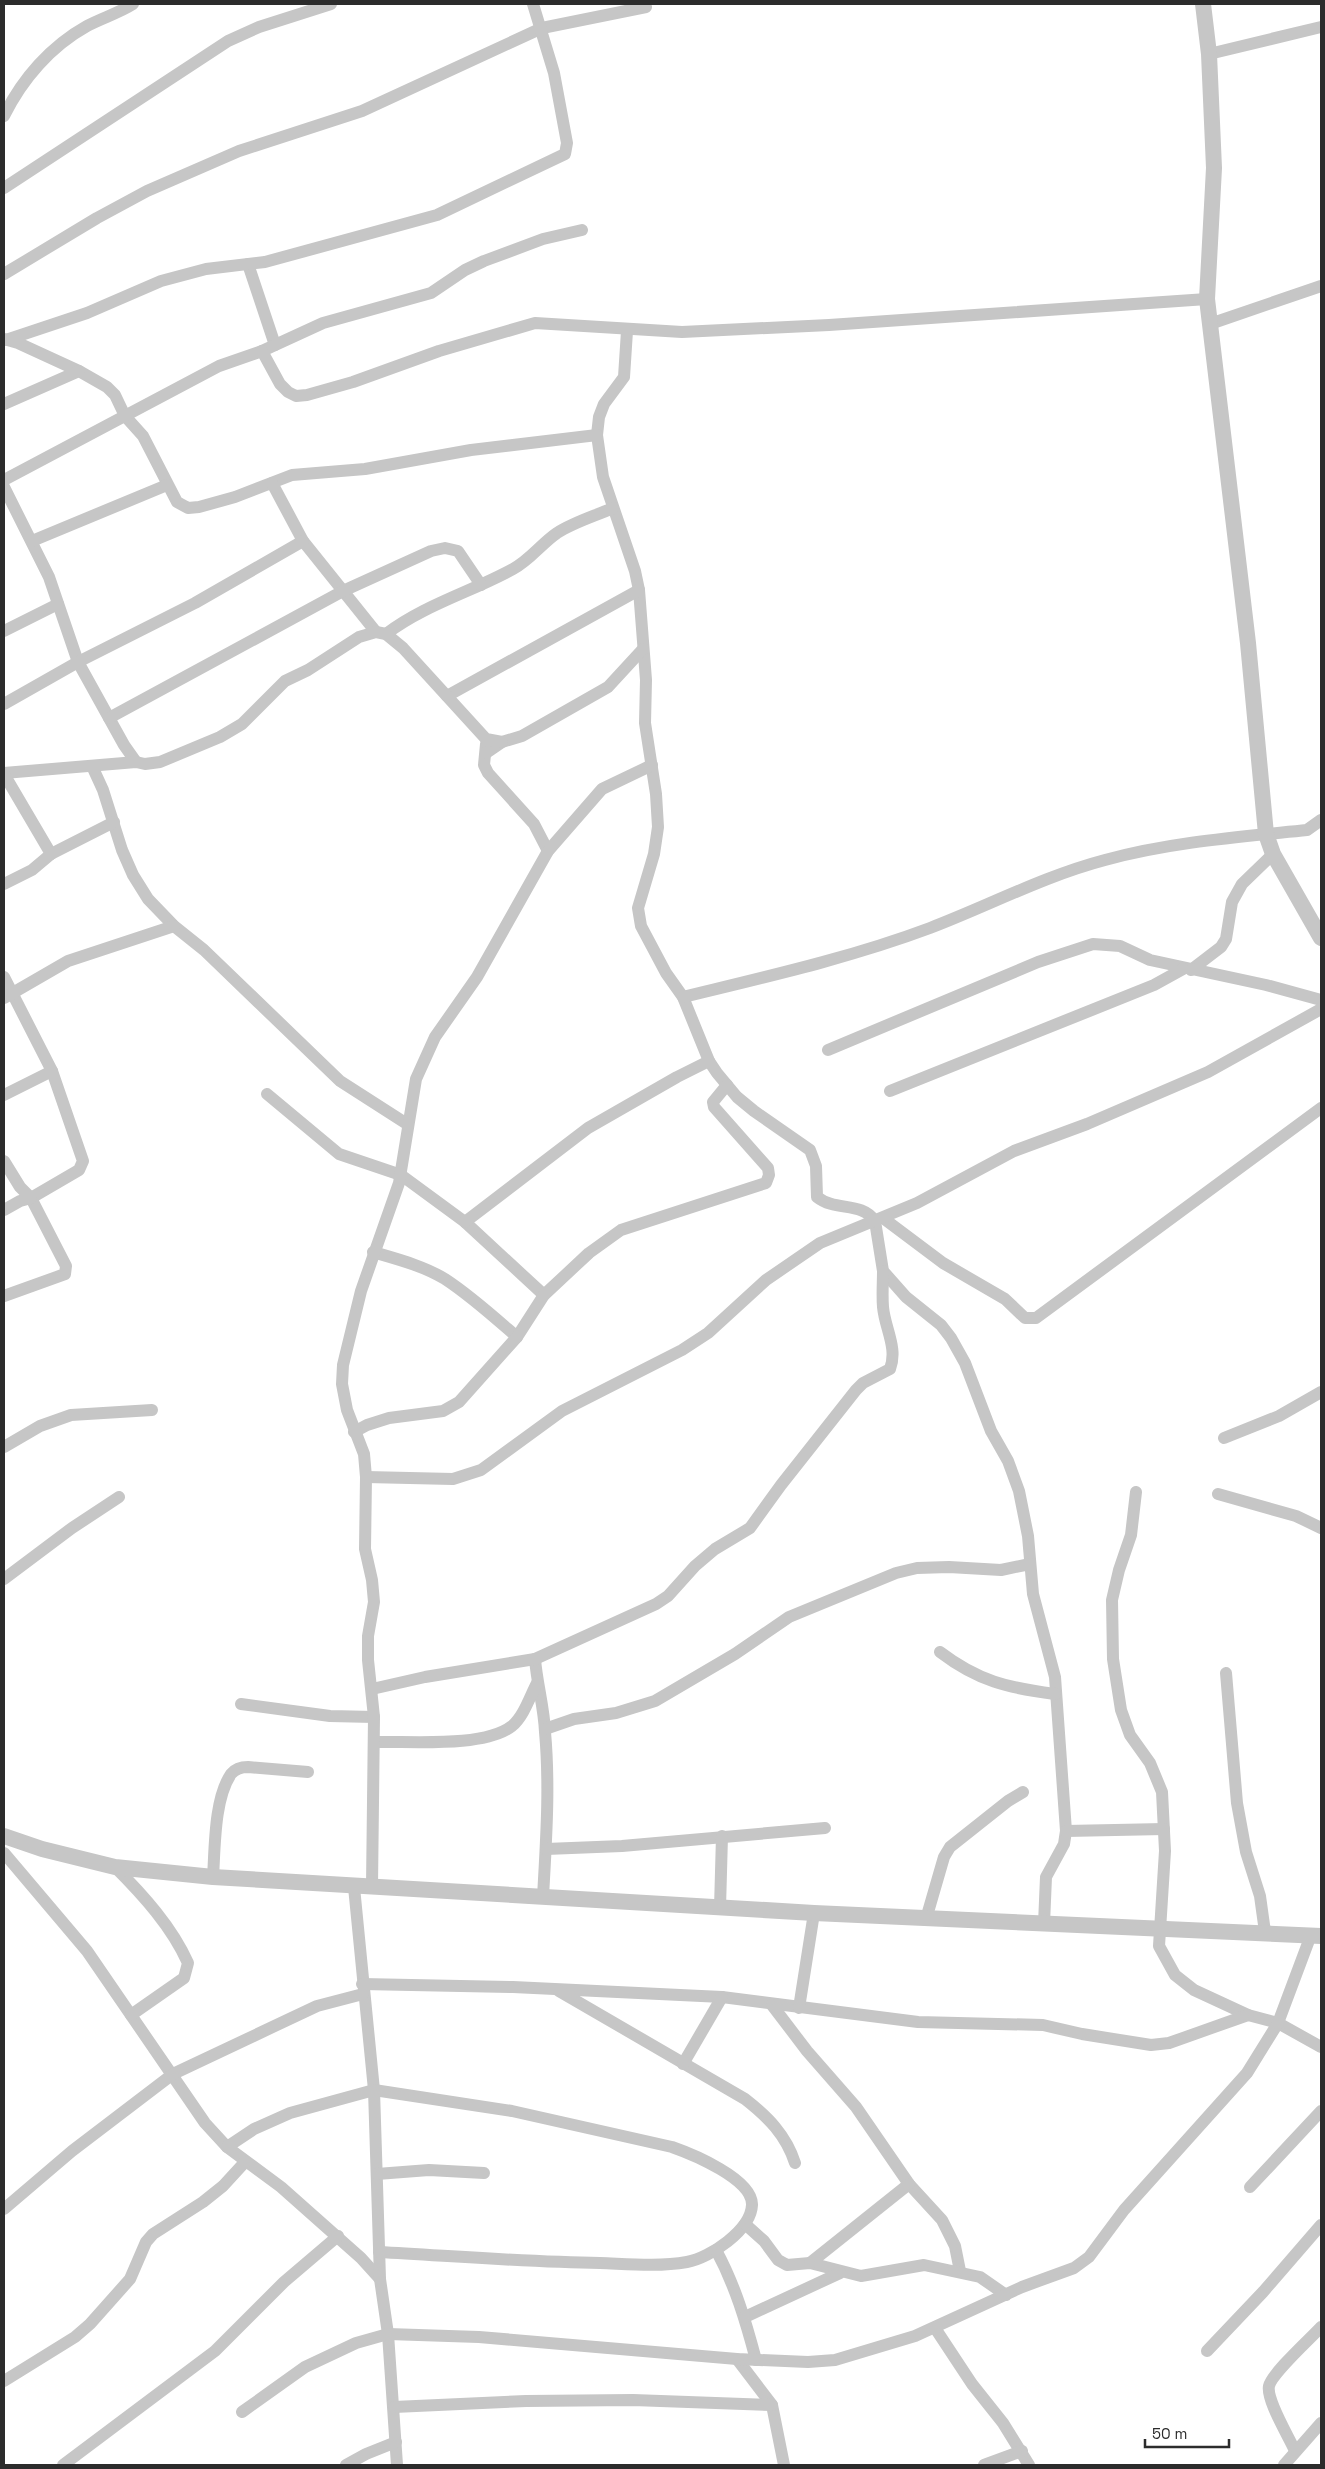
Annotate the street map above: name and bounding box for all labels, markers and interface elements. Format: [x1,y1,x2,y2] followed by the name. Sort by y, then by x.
[1145,2416,1229,2448] scale bar
[1152,2424,1187,2443] text: 50 m

